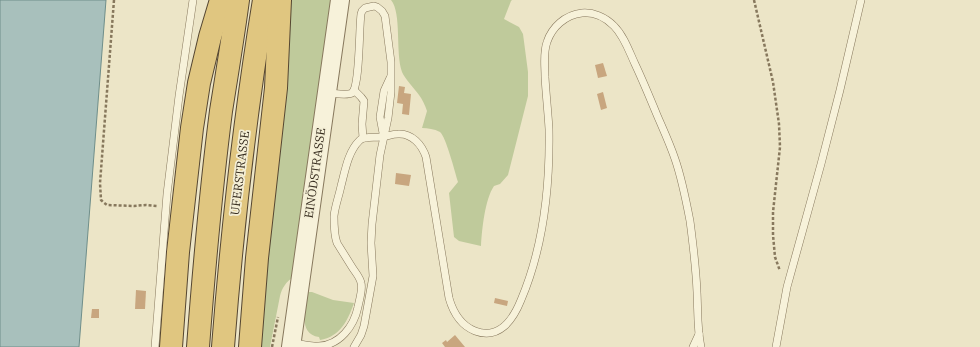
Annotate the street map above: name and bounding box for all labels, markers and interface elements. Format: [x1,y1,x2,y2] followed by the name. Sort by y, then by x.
[301,127,328,219] street label: EINÖDSTRASSE
[227,130,252,216] street label: UFERSTRASSE

